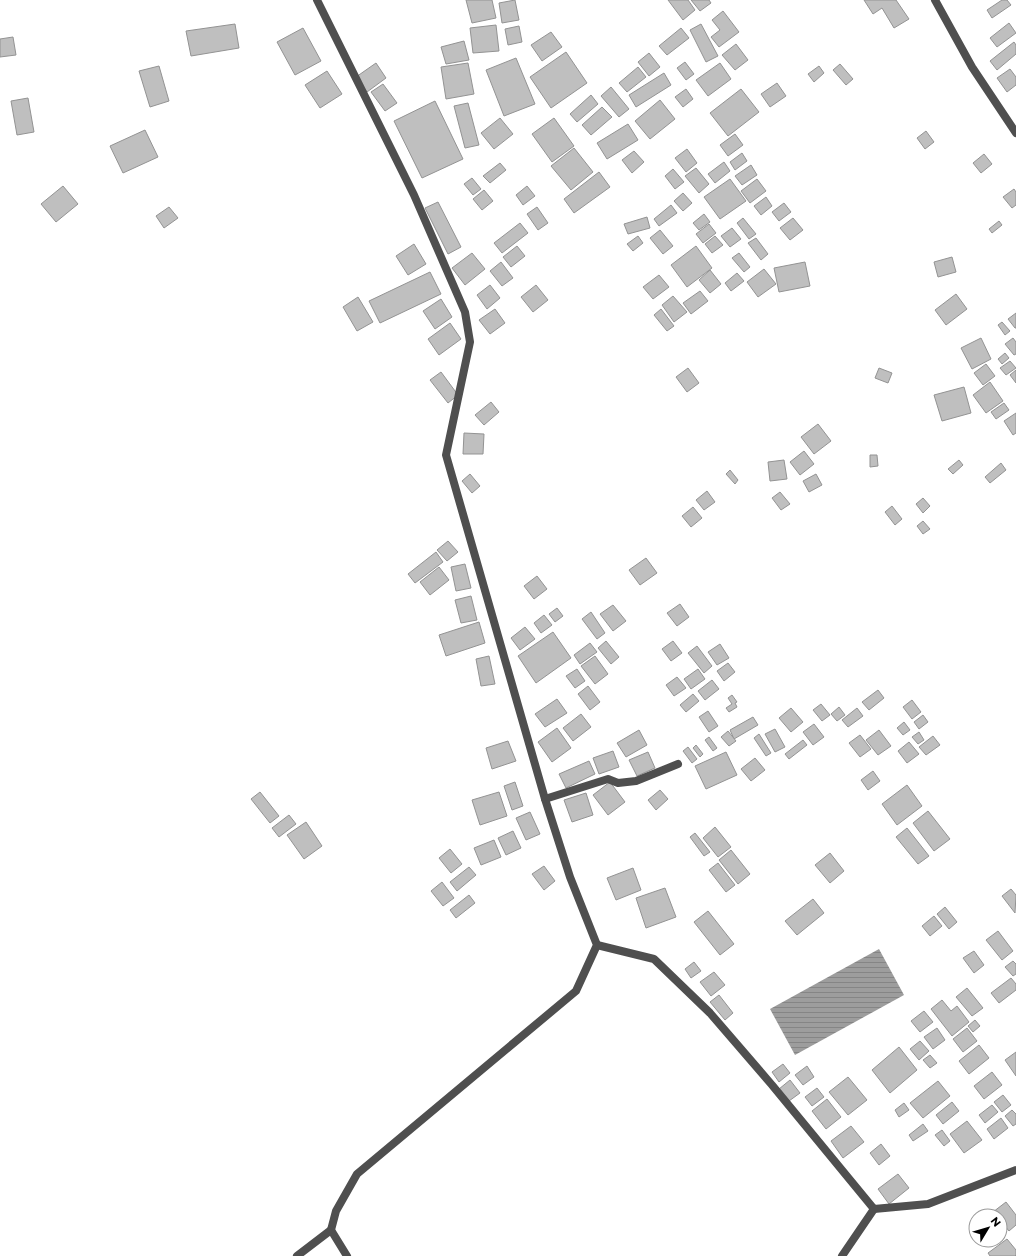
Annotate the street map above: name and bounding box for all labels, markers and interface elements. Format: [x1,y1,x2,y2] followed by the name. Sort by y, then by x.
[968,1208,1008,1248] north arrow
[988,1214,1004,1230] text: N

